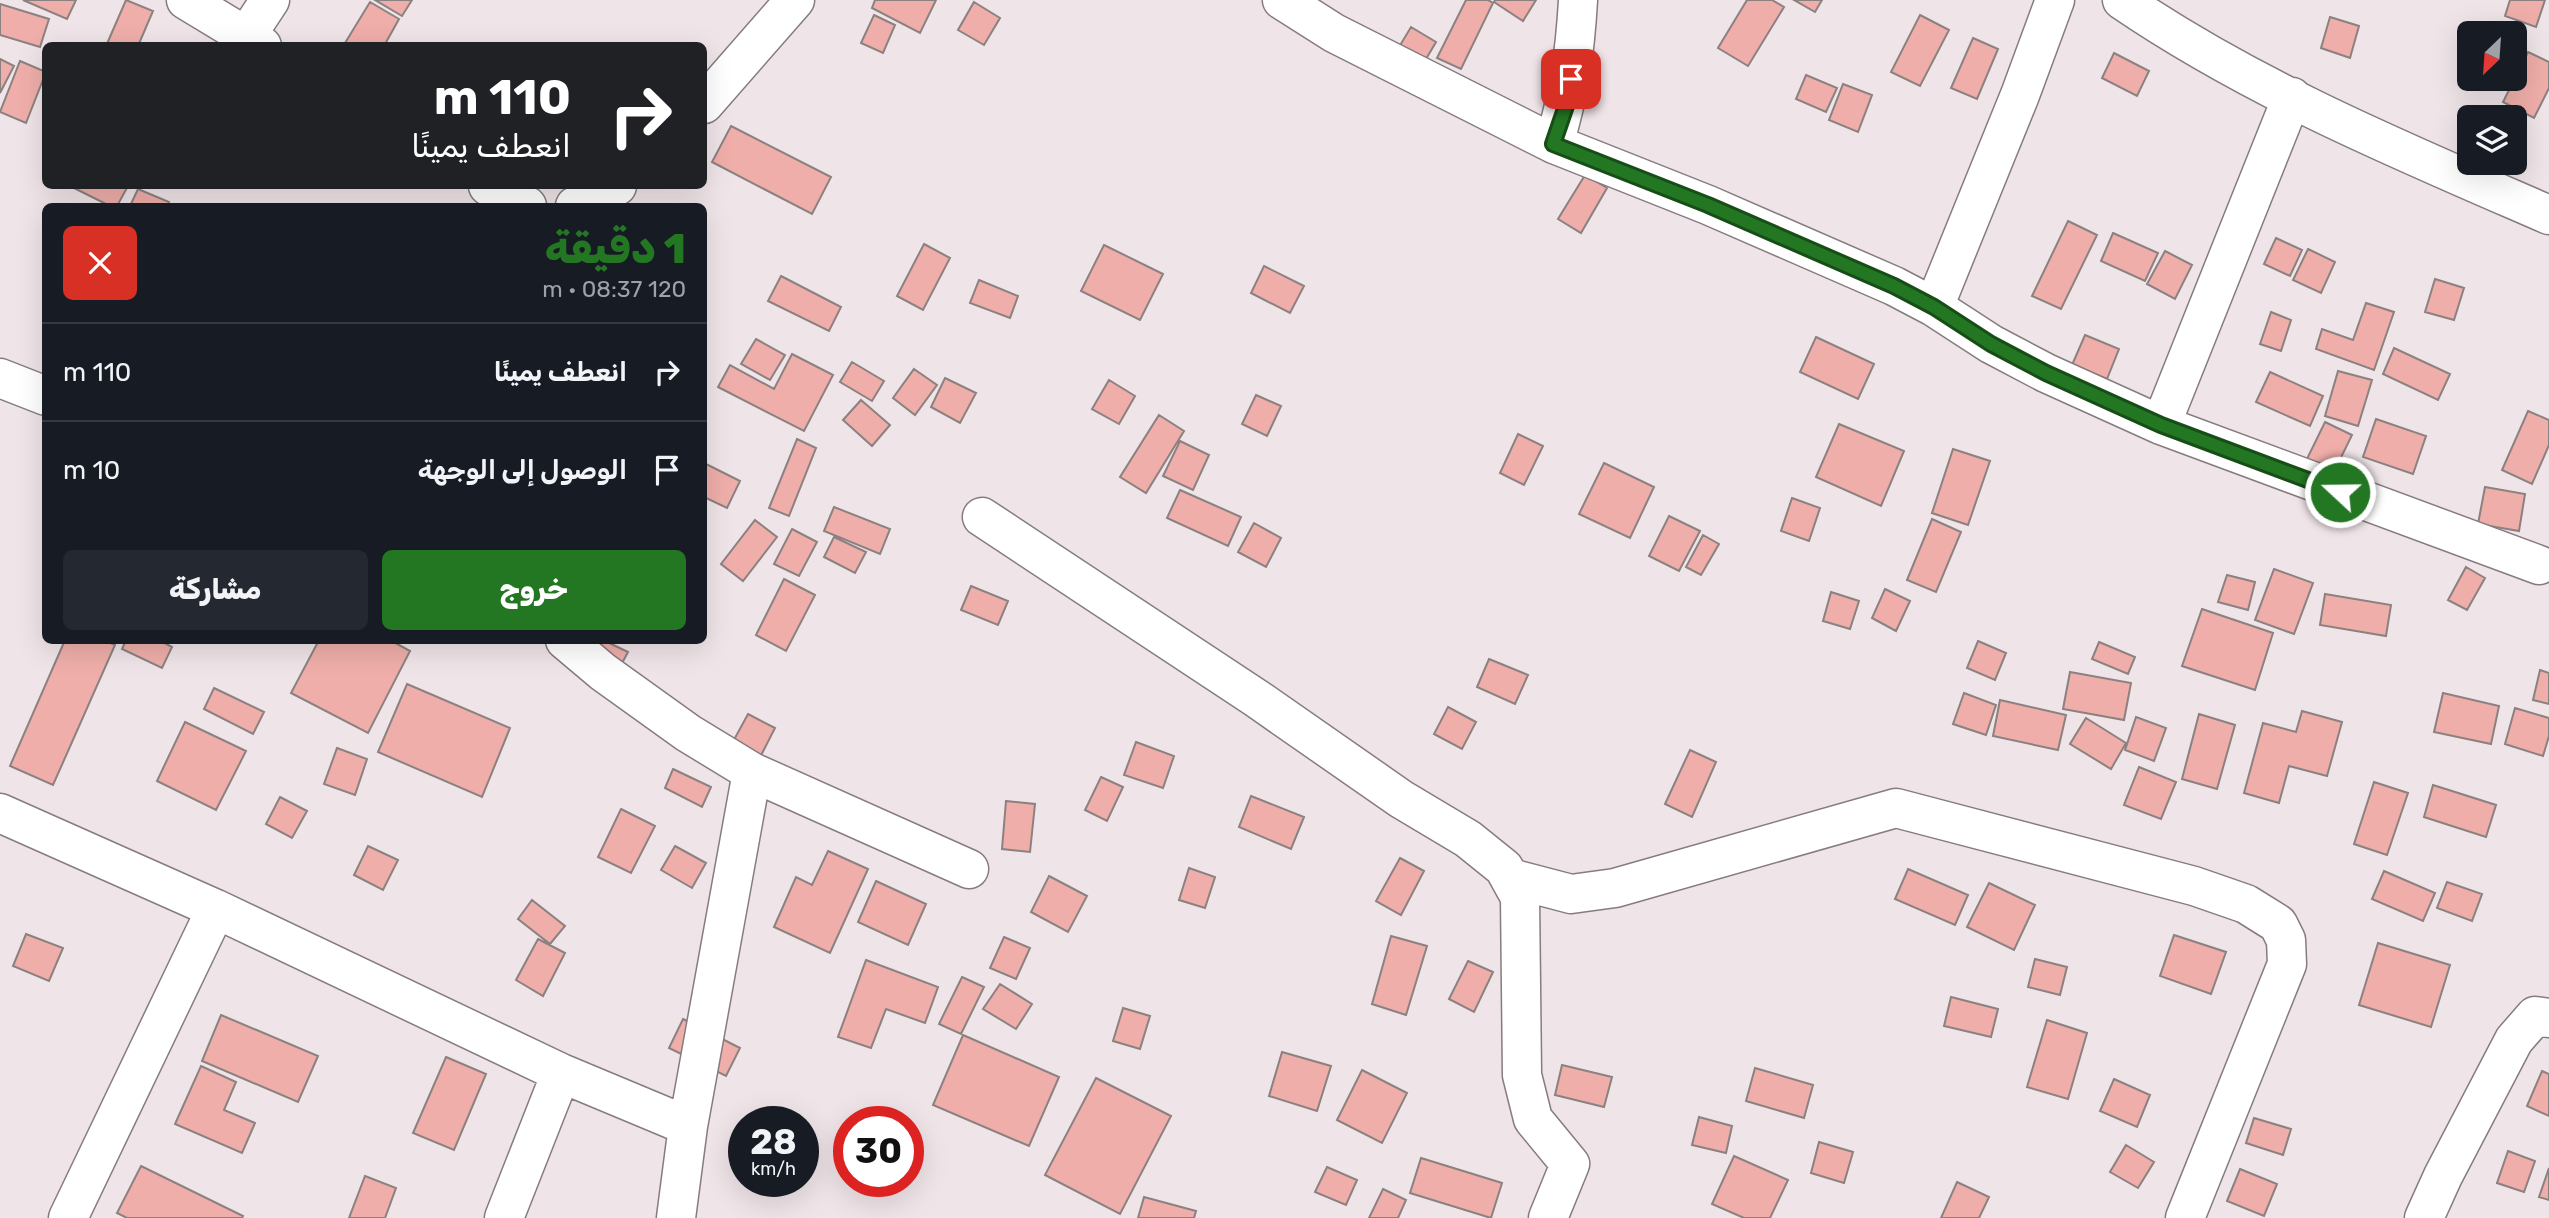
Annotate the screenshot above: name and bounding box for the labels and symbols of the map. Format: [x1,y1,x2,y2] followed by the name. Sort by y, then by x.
[2457,21,2527,91] north arrow
[1541,49,1601,109] pin
[2303,455,2377,529] position arrow
[833,1106,924,1197] speed limit sign: 30

